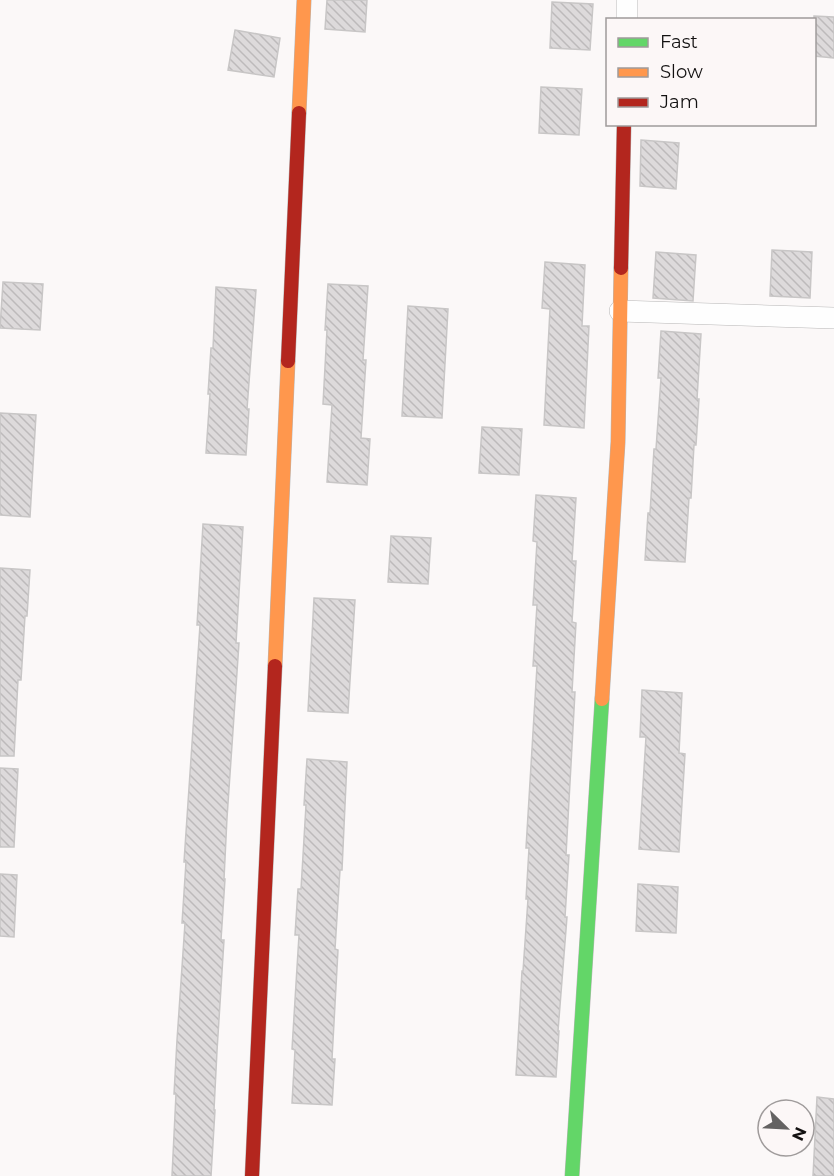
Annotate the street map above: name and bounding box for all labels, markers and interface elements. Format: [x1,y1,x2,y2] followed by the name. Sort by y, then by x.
[606,18,816,126] legend
[660,31,698,53] text: Fast
[660,61,703,83] text: Slow
[659,91,699,113] text: Jam
[756,1098,816,1158] north arrow
[788,1124,811,1144] text: N

